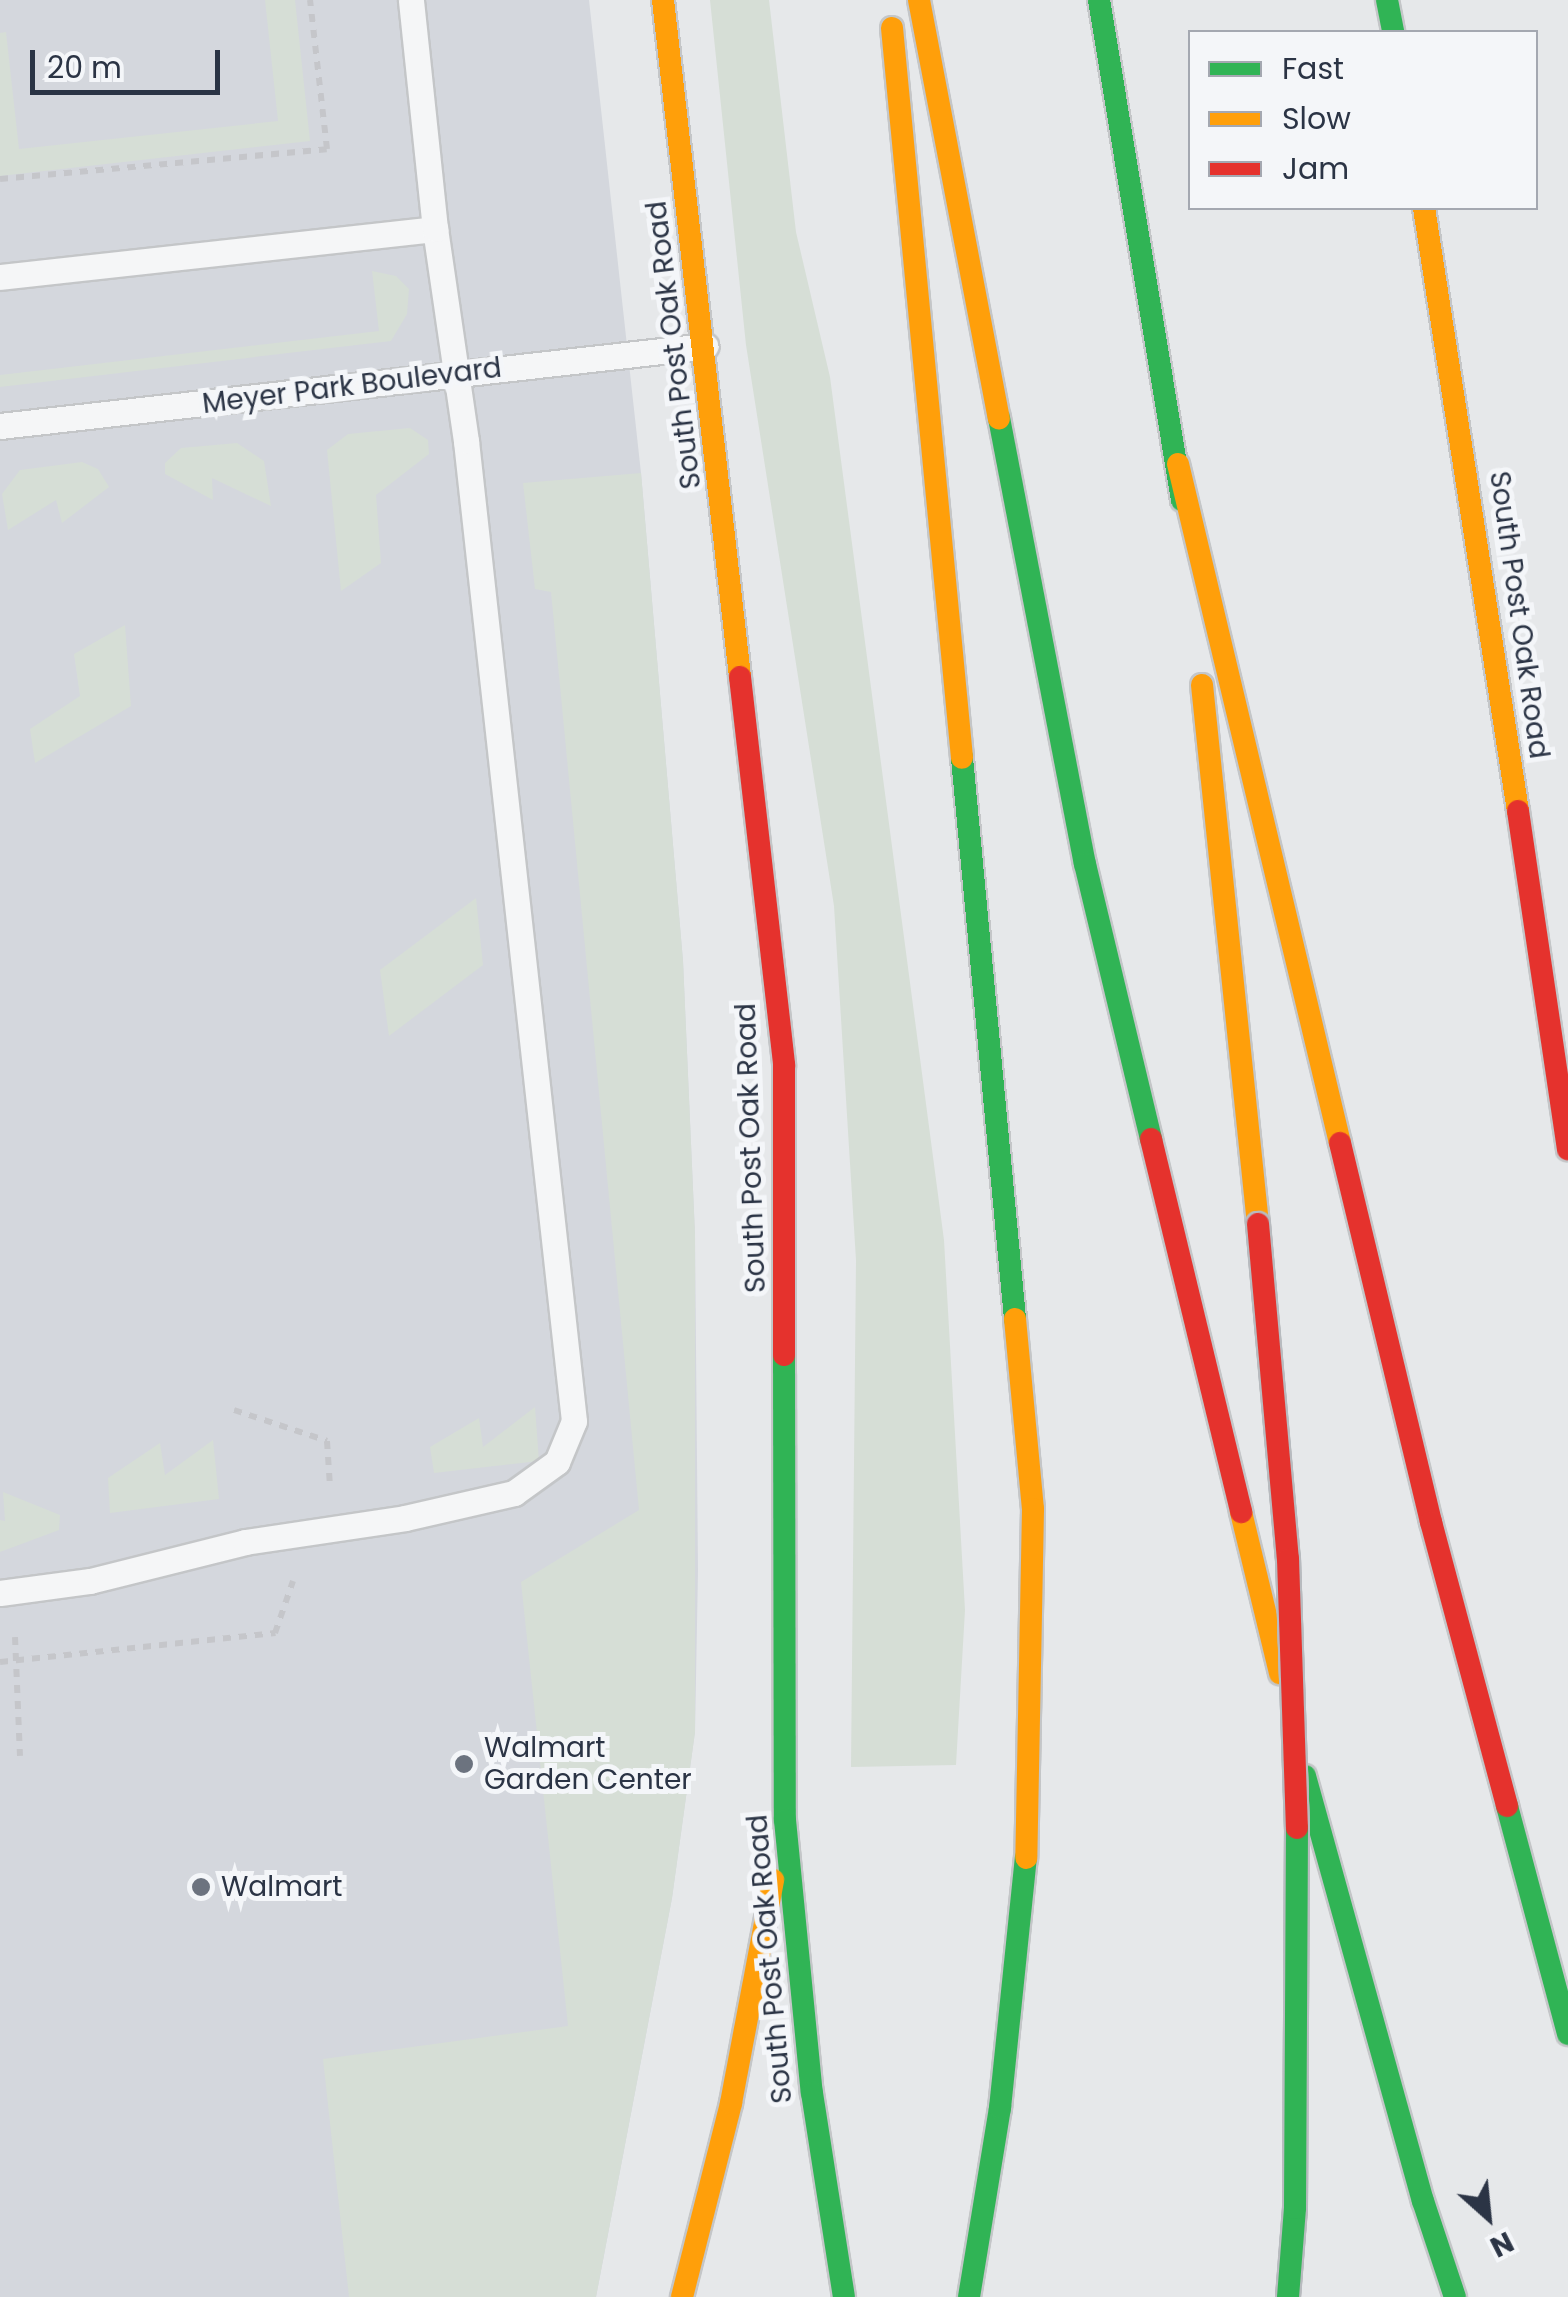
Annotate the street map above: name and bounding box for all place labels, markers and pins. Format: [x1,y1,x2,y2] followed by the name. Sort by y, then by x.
[484,1731,692,1797] place label: Walmart Garden Center
[453,1753,475,1775] marker: Walmart Garden Center
[221,1870,343,1904] place label: Walmart
[190,1876,212,1898] marker: Walmart

